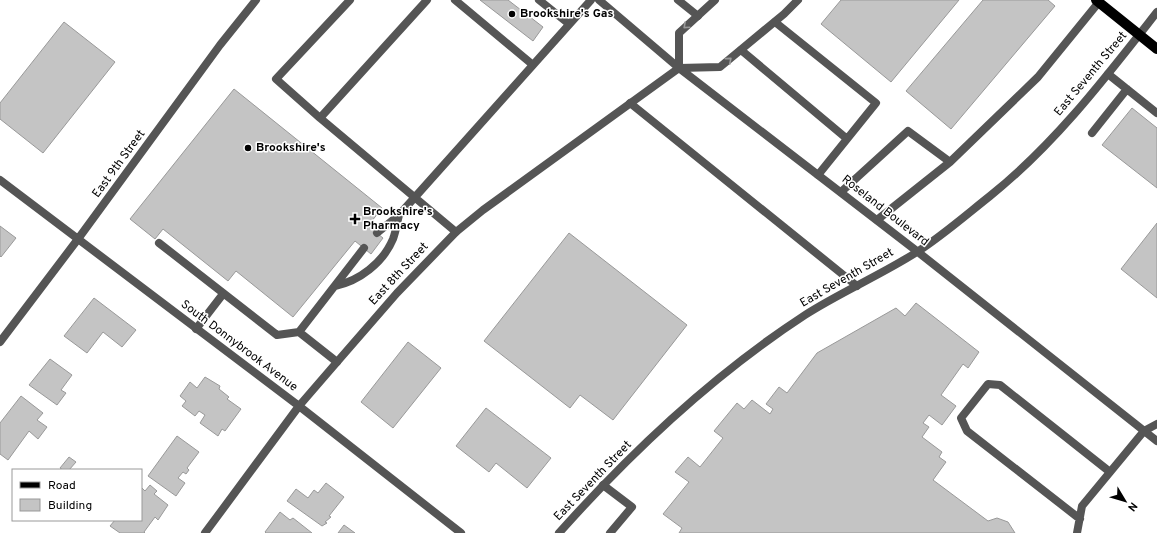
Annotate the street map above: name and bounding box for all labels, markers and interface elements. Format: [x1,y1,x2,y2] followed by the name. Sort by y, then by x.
[520,6,614,22] place label: Brookshire's Gas
[507,9,517,19] marker: Brookshire's Gas
[683,22,691,29] one-way arrow
[1051,28,1131,120] street label: East Seventh Street
[725,57,732,64] one-way arrow
[89,127,149,201] street label: East 9th Street
[256,140,326,156] place label: Brookshire's
[243,143,253,153] marker: Brookshire's
[838,172,932,250] street label: Roseland Boulevard
[363,204,433,234] place label: Brookshire's Pharmacy
[350,214,360,224] marker: Brookshire's Pharmacy
[366,239,432,309] street label: East 8th Street
[797,245,897,311] street label: East Seventh Street
[177,297,301,395] street label: South Donnybrook Avenue
[551,437,635,525] street label: East Seventh Street
[12,469,142,521] legend
[48,478,76,494] text: Road
[1105,481,1145,521] north arrow
[48,498,92,514] text: Building
[1124,499,1140,514] text: N

